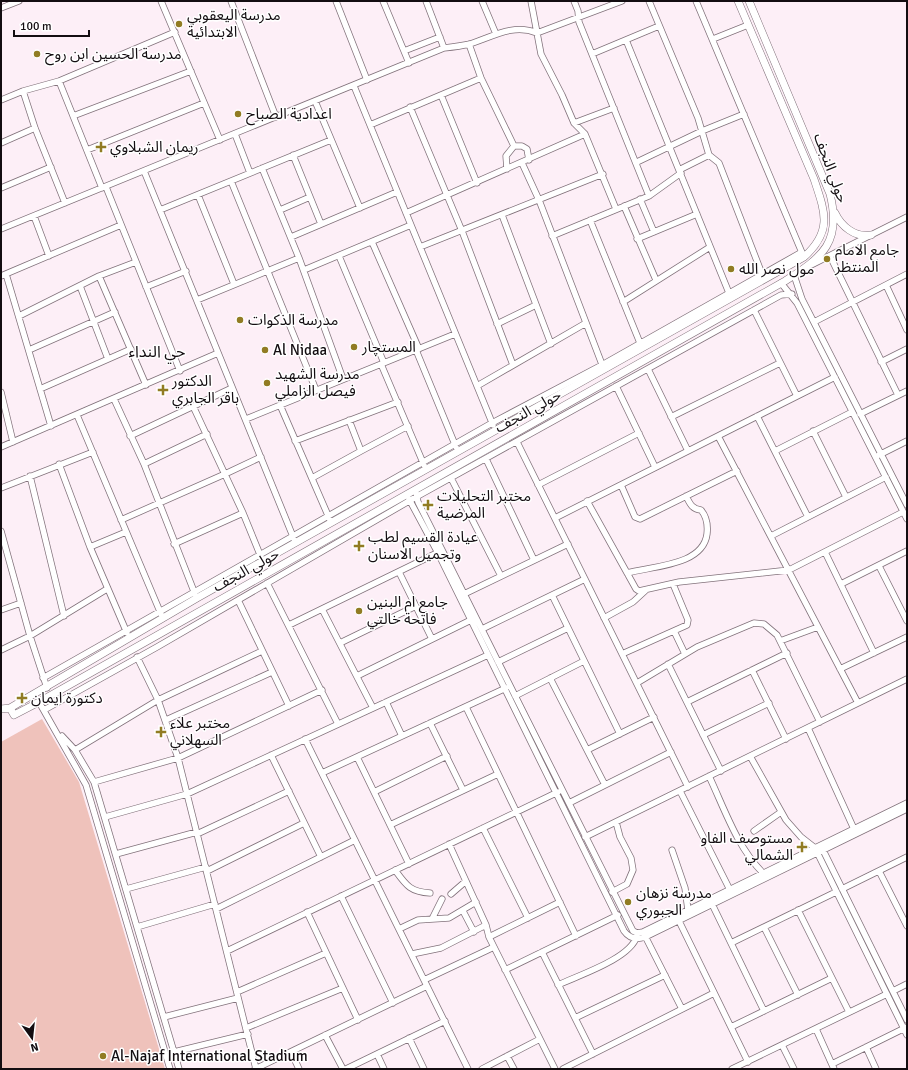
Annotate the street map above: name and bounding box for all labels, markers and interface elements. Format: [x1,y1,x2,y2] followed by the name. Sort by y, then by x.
[187,6,281,41] place label: مدرسة اليعقوبي الابتدائية
[14,12,89,38] scale bar
[20,19,52,34] text: 100 m
[174,19,184,29] marker: مدرسة اليعقوبي الابتدائية
[45,45,182,66] place label: مدرسة الحسين ابن روح
[32,49,42,59] marker: مدرسة الحسين ابن روح
[246,105,332,126] place label: اعدادية الصباح
[233,109,243,119] marker: اعدادية الصباح
[808,131,852,206] street label: حولي النجف
[110,138,199,158] place label: ريمان الشبلاوي
[95,141,107,153] marker: ريمان الشبلاوي
[834,241,899,276] place label: جامع الامام المنتظر
[822,254,832,264] marker: جامع الامام المنتظر
[739,260,814,278] place label: مول نصر الله
[726,264,736,274] marker: مول نصر الله
[248,311,338,329] place label: مدرسة الذكوات
[235,315,245,325] marker: مدرسة الذكوات
[361,338,416,357] place label: المستچار
[273,341,327,359] place label: Al Nidaa
[128,342,186,364] district label: حي النداء
[349,342,359,352] marker: المستچار
[260,345,270,355] marker: Al Nidaa
[275,365,360,402] place label: مدرسة الشهيد فيصل الزاملي
[171,372,239,409] place label: الدكتور باقر الجابري
[262,378,272,388] marker: مدرسة الشهيد فيصل الزاملي
[157,384,169,396] marker: الدكتور باقر الجابري
[492,385,566,439] street label: حولي النجف
[437,487,531,522] place label: مختبر التحليلات المرضية
[422,499,434,511] marker: مختبر التحليلات المرضية
[368,528,478,563] place label: عيادة القسيم لطب وتجميل الاسنان
[353,540,365,552] marker: عيادة القسيم لطب وتجميل الاسنان
[210,544,284,598] street label: حولي النجف
[367,593,448,630] place label: جامع ام البنين فاتحة خالتي
[354,606,364,616] marker: جامع ام البنين فاتحة خالتي
[31,689,103,707] place label: دكتورة ايمان
[16,692,28,704] marker: دكتورة ايمان
[170,714,230,751] place label: مختبر علاء السهلاني
[155,726,167,738] marker: مختبر علاء السهلاني
[700,829,793,866] place label: مستوصف الفاو الشمالي
[796,841,808,853] marker: مستوصف الفاو الشمالي
[636,884,712,921] place label: مدرسة نزهان الجبوري
[623,897,633,907] marker: مدرسة نزهان الجبوري
[12,1018,52,1058] north arrow
[29,1040,40,1054] text: N
[111,1047,308,1065] place label: Al-Najaf International Stadium
[98,1051,108,1061] marker: Al-Najaf International Stadium

